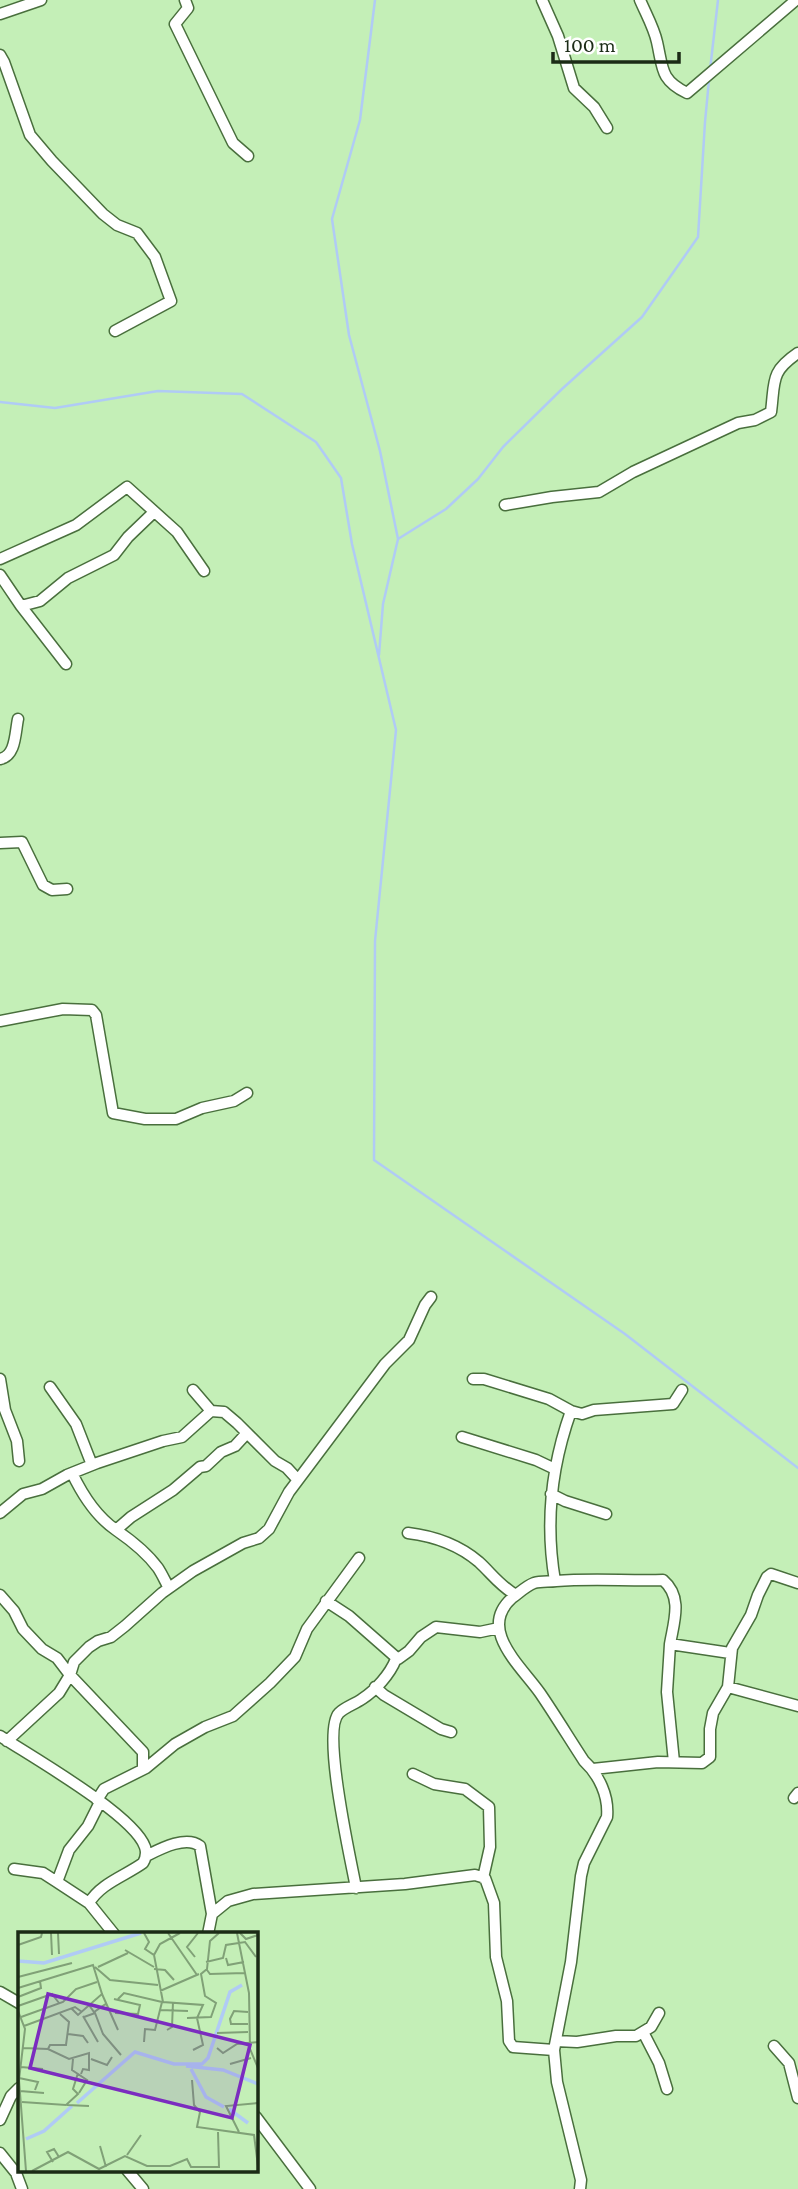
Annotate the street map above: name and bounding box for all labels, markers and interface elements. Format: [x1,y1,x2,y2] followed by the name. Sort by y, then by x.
[553,21,679,65] scale bar
[564,33,616,57] text: 100 m
[18,1932,257,2172] inset map

